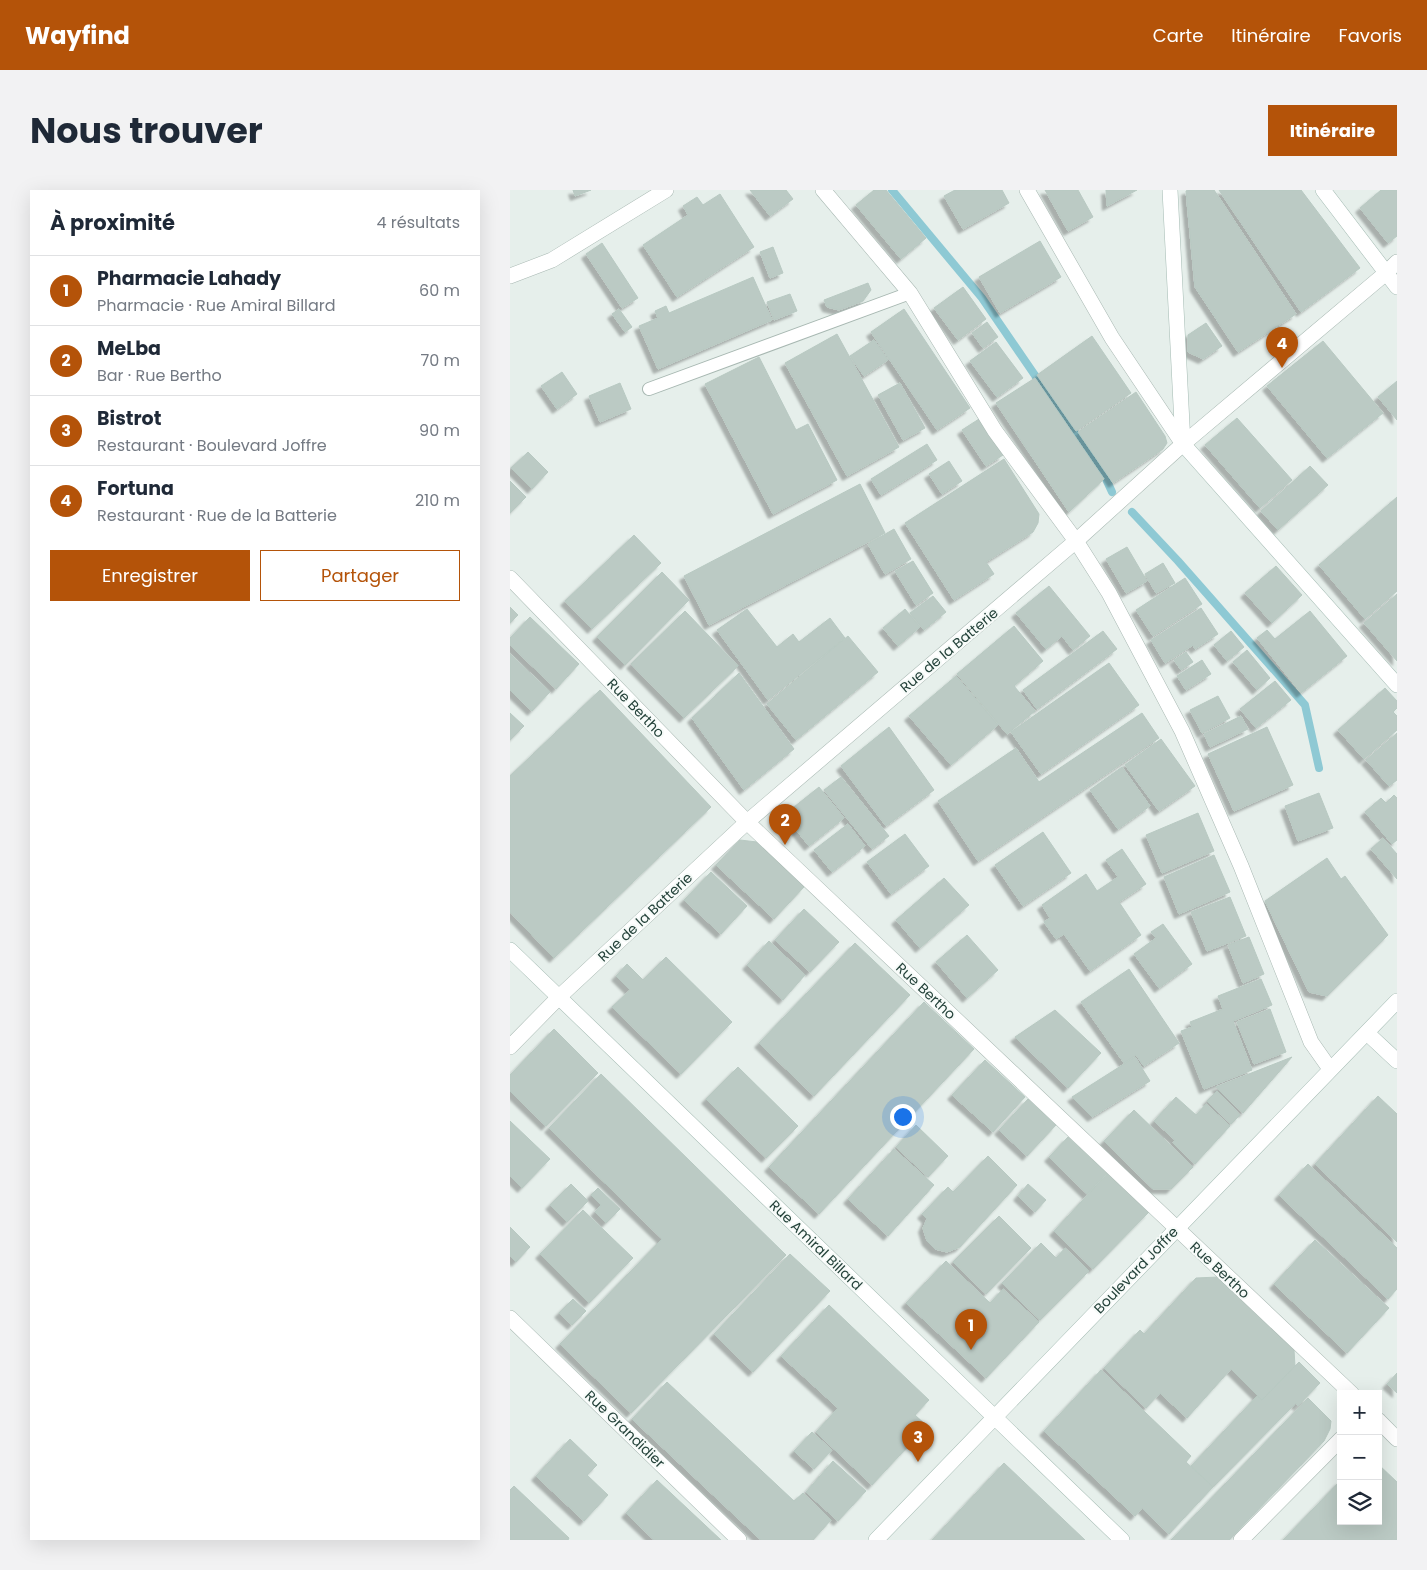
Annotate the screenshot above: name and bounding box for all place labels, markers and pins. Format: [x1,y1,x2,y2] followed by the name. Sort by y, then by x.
[1266,327,1298,368] pin: 4
[769,804,801,845] pin: 2
[955,1309,987,1350] pin: 1
[902,1421,934,1462] pin: 3

